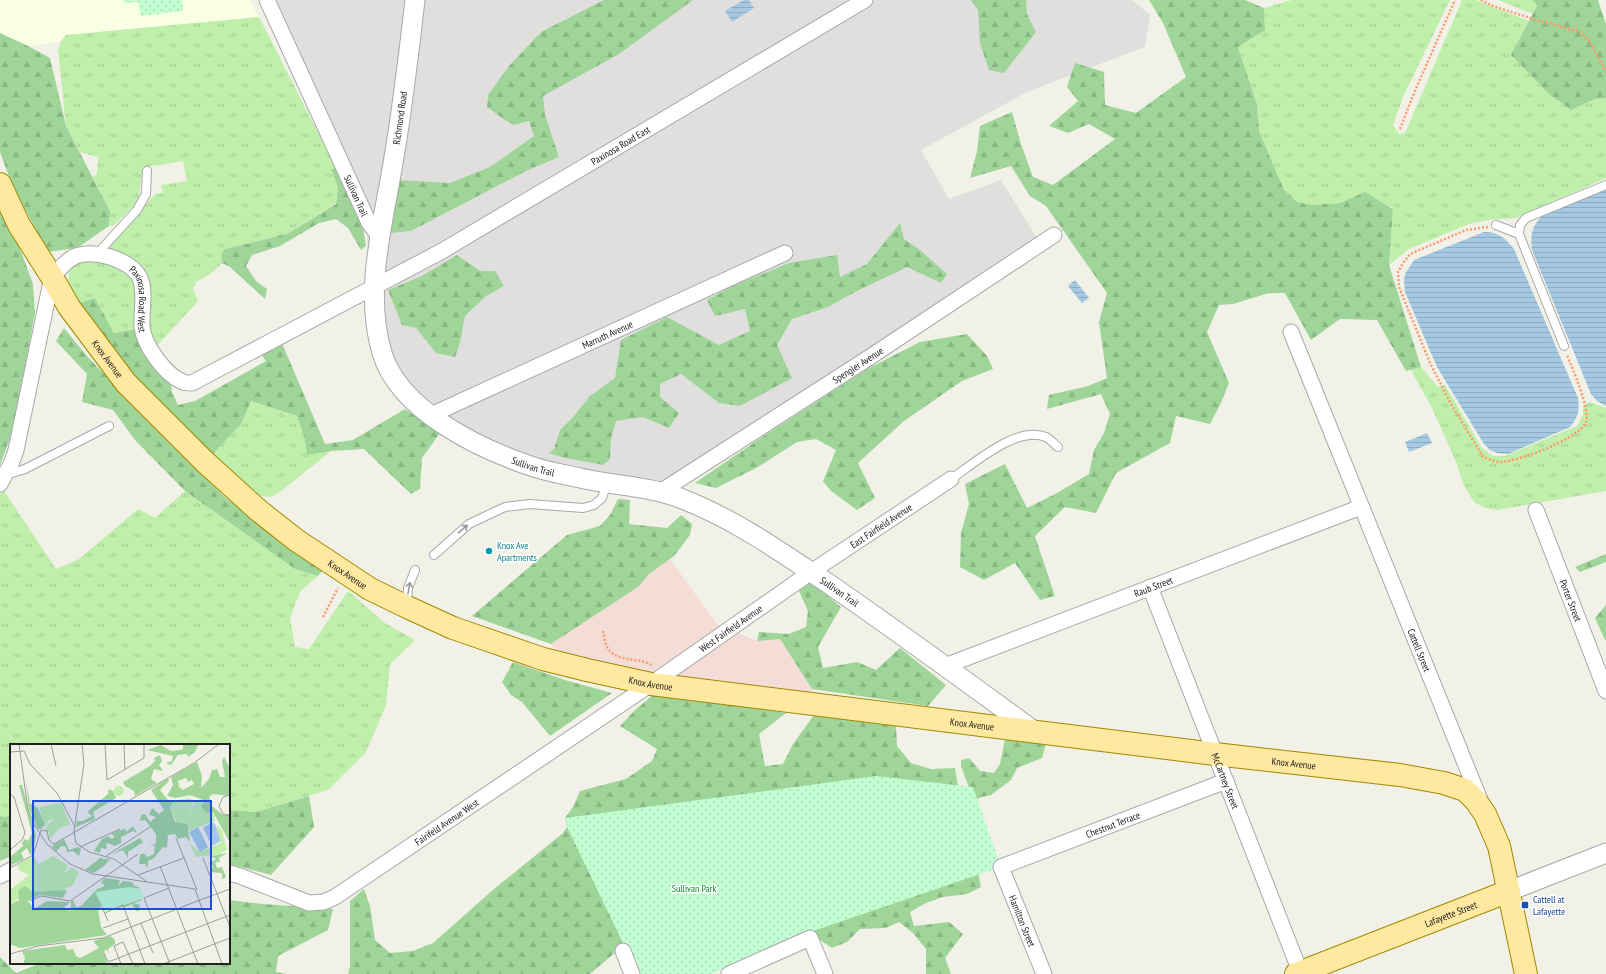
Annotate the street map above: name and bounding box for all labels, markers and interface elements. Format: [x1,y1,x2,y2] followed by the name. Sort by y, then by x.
[390,91,410,145] street label: Richmond Road
[589,122,652,168] street label: Paxinosa Road East
[341,173,372,219] street label: Sullivan Trail
[127,263,150,334] street label: Paxinosa Road West
[580,317,635,352] street label: Marruth Avenue
[89,337,126,380] street label: Knox Avenue
[830,344,886,386] street label: Spengler Avenue
[510,453,556,479] street label: Sullivan Trail
[847,500,915,551] street label: East Fairfield Avenue
[458,525,469,534] one-way arrow
[497,539,538,564] place label: Knox Ave Apartments
[484,546,494,556] marker: Knox Ave Apartments
[326,557,370,592] street label: Knox Avenue
[1132,573,1175,600] street label: Raub Street
[818,574,862,610] street label: Sullivan Trail
[1557,578,1585,624] street label: Porter Street
[405,582,413,595] one-way arrow
[697,602,765,655] street label: West Fairfield Avenue
[1405,626,1434,674] street label: Cattell Street
[628,673,673,693] street label: Knox Avenue
[949,715,995,733] street label: Knox Avenue
[10,744,230,964] inset map
[1209,751,1242,811] street label: McCartney Street
[1271,754,1317,772] street label: Knox Avenue
[412,796,481,848] street label: Fairifeld Avenue West
[1084,808,1142,841] street label: Chestnut Terrace
[672,882,716,895] park label: Sullivan Park
[1006,893,1038,949] street label: Hamilton Street
[1533,893,1565,918] place label: Cattell at Lafayette
[1423,898,1479,930] street label: Lafayette Street
[1520,900,1530,910] marker: Cattell at Lafayette

